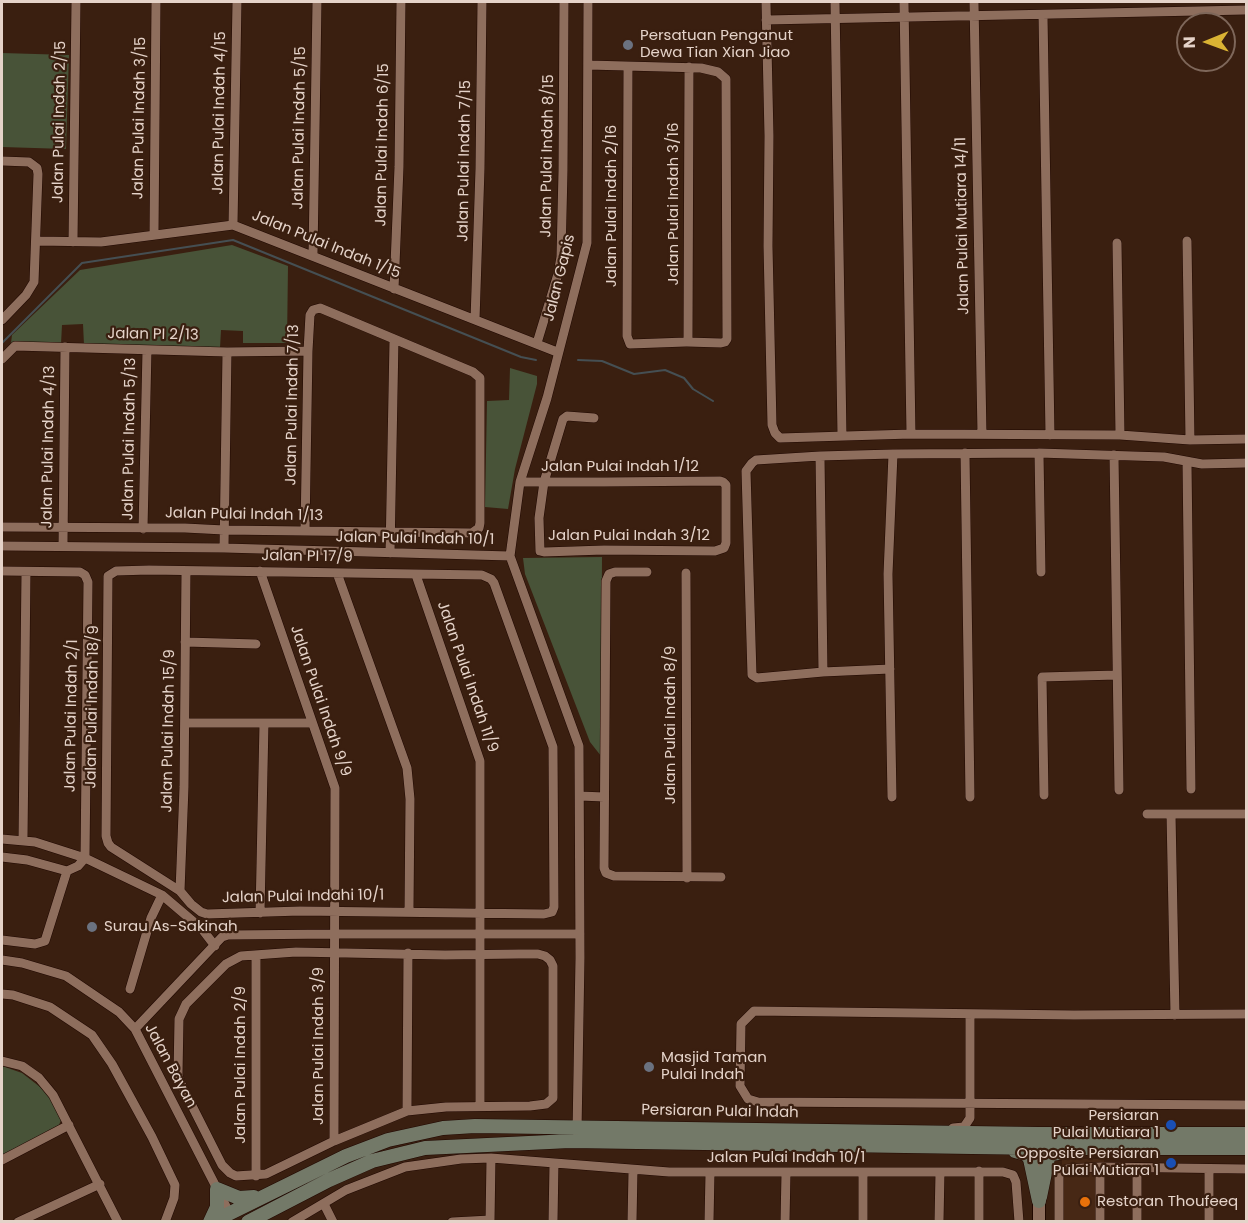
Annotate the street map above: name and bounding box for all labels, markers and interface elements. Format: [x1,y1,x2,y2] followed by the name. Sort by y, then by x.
[1176,12,1236,72] north arrow
[640,27,793,62] place label: Persatuan Penganut Dewa Tian Xian Jiao
[210,31,230,195] street label: Jalan Pulai Indah 4/15
[1178,36,1201,49] text: N
[130,37,150,199] street label: Jalan Pulai Indah 3/15
[621,38,635,52] marker: Persatuan Penganut Dewa Tian Xian Jiao
[50,41,70,203] street label: Jalan Pulai Indah 2/15
[290,46,310,210] street label: Jalan Pulai Indah 5/15
[373,63,393,227] street label: Jalan Pulai Indah 6/15
[538,74,558,238] street label: Jalan Pulai Indah 8/15
[455,80,475,242] street label: Jalan Pulai Indah 7/15
[665,123,683,285] street label: Jalan Pulai Indah 3/16
[603,125,621,287] street label: Jalan Pulai Indah 2/16
[952,137,974,315] street label: Jalan Pulai Mutiara 14/11
[249,207,403,283] street label: Jalan Pulai Indah 1/15
[541,233,579,323] street label: Jalan Gapis
[283,324,303,486] street label: Jalan Pulai Indah 7/13
[107,325,199,345] street label: Jalan PI 2/13
[120,358,140,520] street label: Jalan Pulai Indah 5/13
[39,365,59,529] street label: Jalan Pulai Indah 4/13
[541,458,699,476] street label: Jalan Pulai Indah 1/12
[165,505,323,525] street label: Jalan Pulai Indah 1/13
[548,527,710,545] street label: Jalan Pulai Indah 3/12
[336,529,494,549] street label: Jalan Pulai Indah 10/1
[261,547,353,567] street label: Jalan PI 17/9
[433,599,501,755] street label: Jalan Pulai Indah 11/9
[286,623,354,779] street label: Jalan Pulai Indah 9/9
[83,625,103,789] street label: Jalan Pulai Indah 18/9
[62,639,82,793] street label: Jalan Pulai Indah 2/1
[662,646,680,804] street label: Jalan Pulai Indah 8/9
[159,649,179,813] street label: Jalan Pulai Indah 15/9
[222,887,384,907] street label: Jalan Pulai Indahi 10/1
[104,918,238,936] place label: Surau As-Sakinah
[85,920,99,934] marker: Surau As-Sakinah
[310,967,328,1125] street label: Jalan Pulai Indah 3/9
[232,986,250,1144] street label: Jalan Pulai Indah 2/9
[140,1021,200,1111] street label: Jalan Bayan
[661,1049,767,1084] place label: Masjid Taman Pulai Indah
[642,1060,656,1074] marker: Masjid Taman Pulai Indah
[641,1102,799,1122] street label: Persiaran Pulai Indah
[1053,1107,1159,1142] place label: Persiaran Pulai Mutiara 1
[1164,1118,1178,1132] marker: Persiaran Pulai Mutiara 1
[1016,1145,1159,1180] place label: Opposite Persiaran Pulai Mutiara 1
[707,1149,865,1167] street label: Jalan Pulai Indah 10/1
[1164,1156,1178,1170] marker: Opposite Persiaran Pulai Mutiara 1
[1097,1193,1238,1211] place label: Restoran Thoufeeq
[1078,1195,1092,1209] marker: Restoran Thoufeeq

